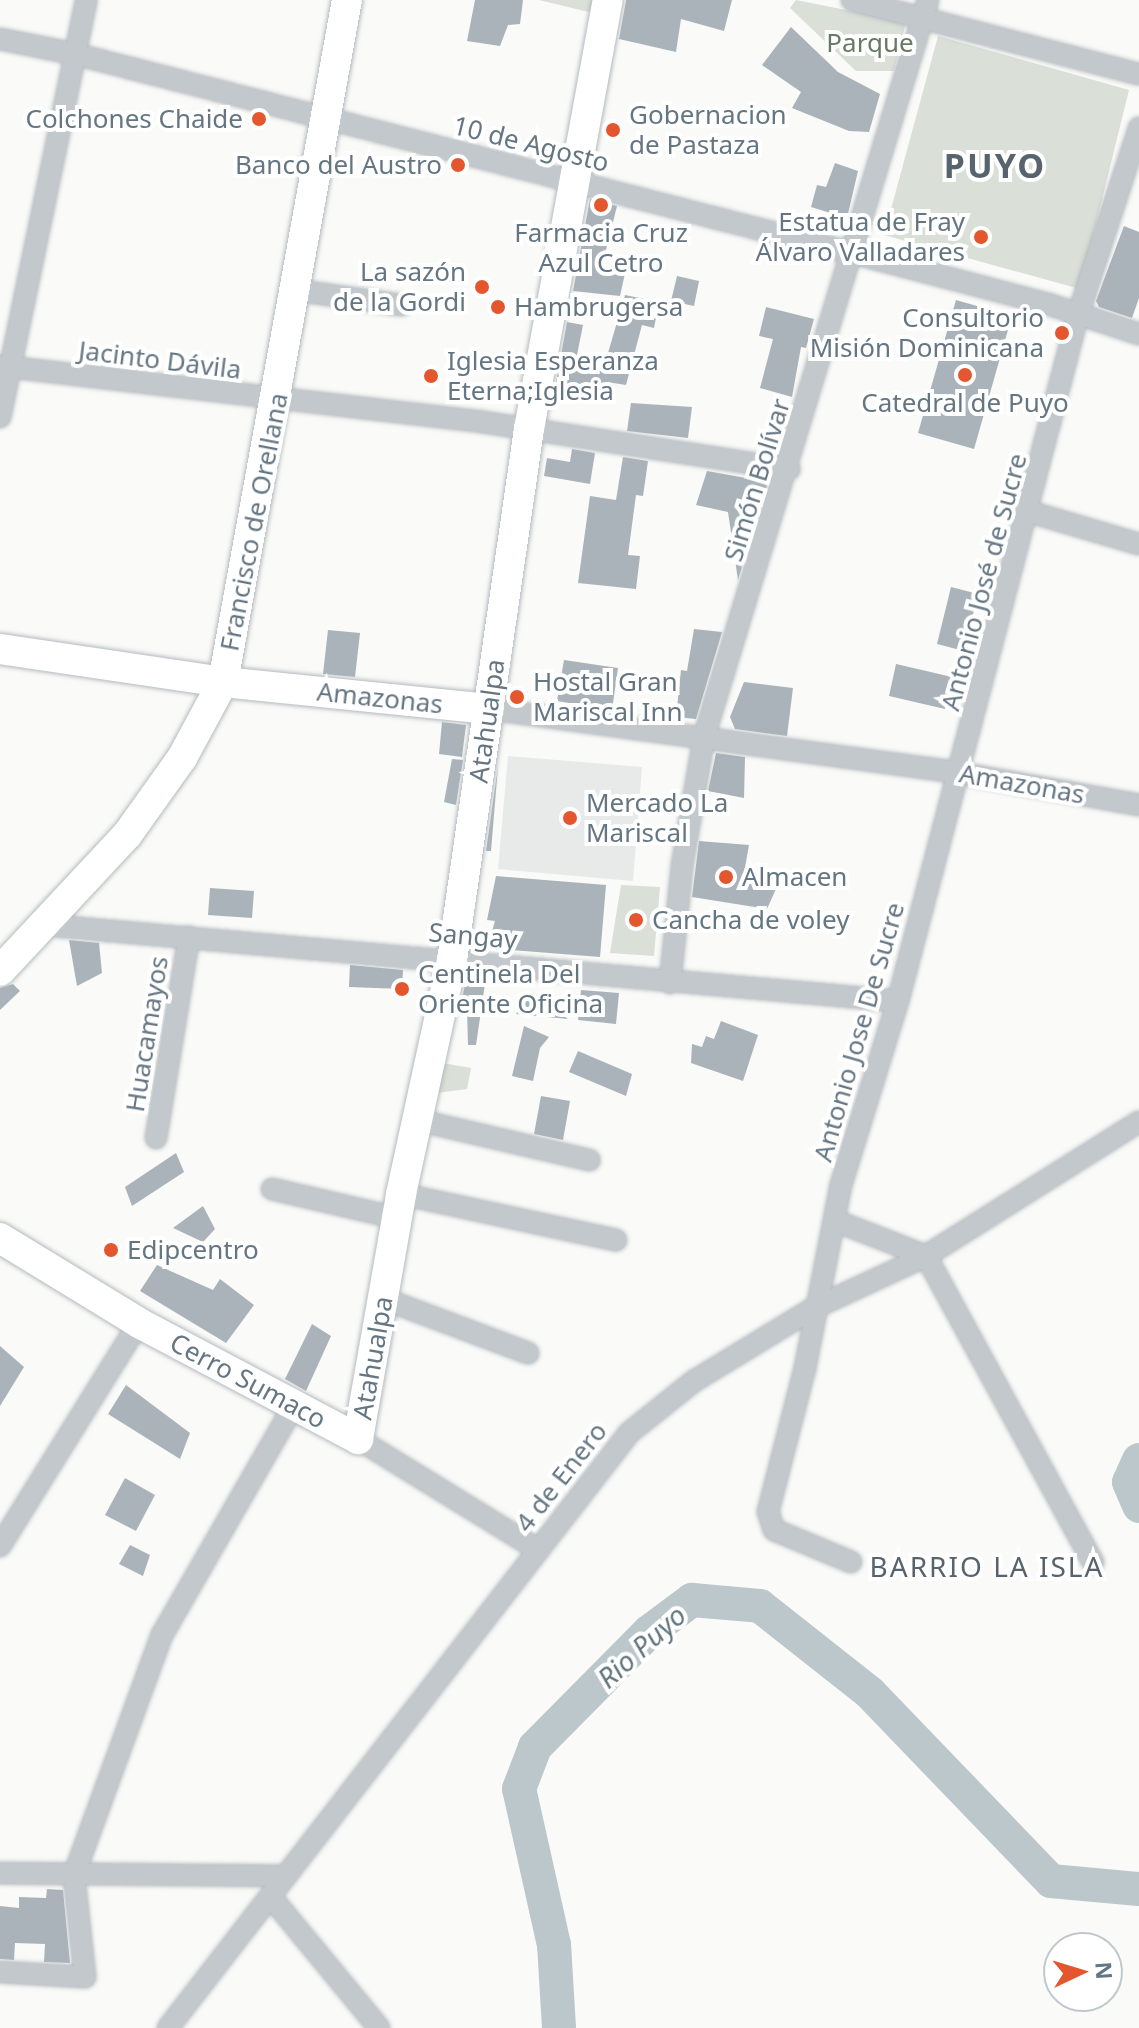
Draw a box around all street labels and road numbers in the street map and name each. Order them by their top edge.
street label: 10 de Agosto [450,110,612,178]
street label: Jacinto Dávila [77,335,243,385]
street label: Francisco de Orellana [214,390,294,654]
street label: Simón Bolívar [717,395,797,565]
street label: Antonio José de Sucre [935,450,1033,714]
street label: Atahualpa [463,657,511,785]
street label: Amazonas [315,676,445,720]
street label: Amazonas [957,758,1087,810]
street label: Antonio Jose De Sucre [807,899,911,1165]
street label: Sangay [427,917,519,955]
street label: Huacamayos [119,954,175,1114]
street label: Atahualpa [347,1294,399,1422]
street label: Cerro Sumaco [165,1327,331,1435]
street label: 4 de Enero [509,1416,613,1538]

